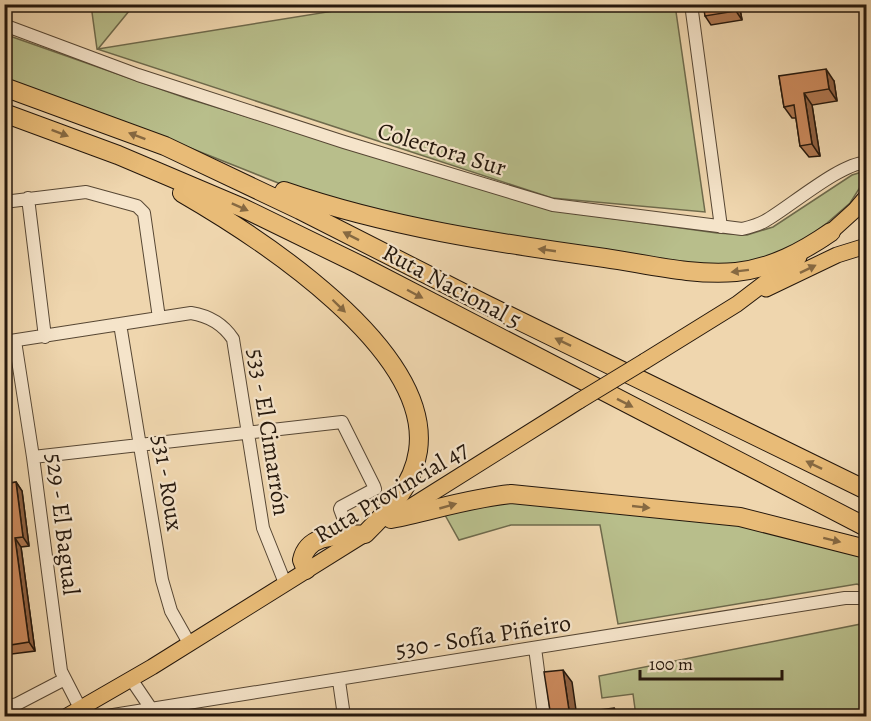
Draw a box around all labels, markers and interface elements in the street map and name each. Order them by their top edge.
street label: Colectora Sur [374,114,510,184]
one-way arrow [51,128,69,138]
one-way arrow [128,130,146,140]
one-way arrow [231,202,249,212]
one-way arrow [343,231,360,241]
street label: Ruta Nacional 5 [377,236,527,336]
one-way arrow [537,245,556,254]
one-way arrow [800,264,817,274]
one-way arrow [731,266,750,276]
one-way arrow [406,289,423,299]
one-way arrow [332,299,346,313]
one-way arrow [555,338,572,347]
street label: 533 - El Cimarrón [240,346,298,518]
one-way arrow [617,398,634,408]
street label: 531 - Roux [145,433,191,534]
street label: Ruta Provincial 47 [308,433,475,551]
street label: 529 - El Bagual [38,451,88,597]
one-way arrow [805,461,822,470]
one-way arrow [439,501,457,511]
one-way arrow [631,502,650,512]
one-way arrow [823,536,842,546]
street label: 530 - Sofía Piñeiro [393,606,573,666]
scale bar [640,643,782,681]
text: 100 m [649,652,693,676]

